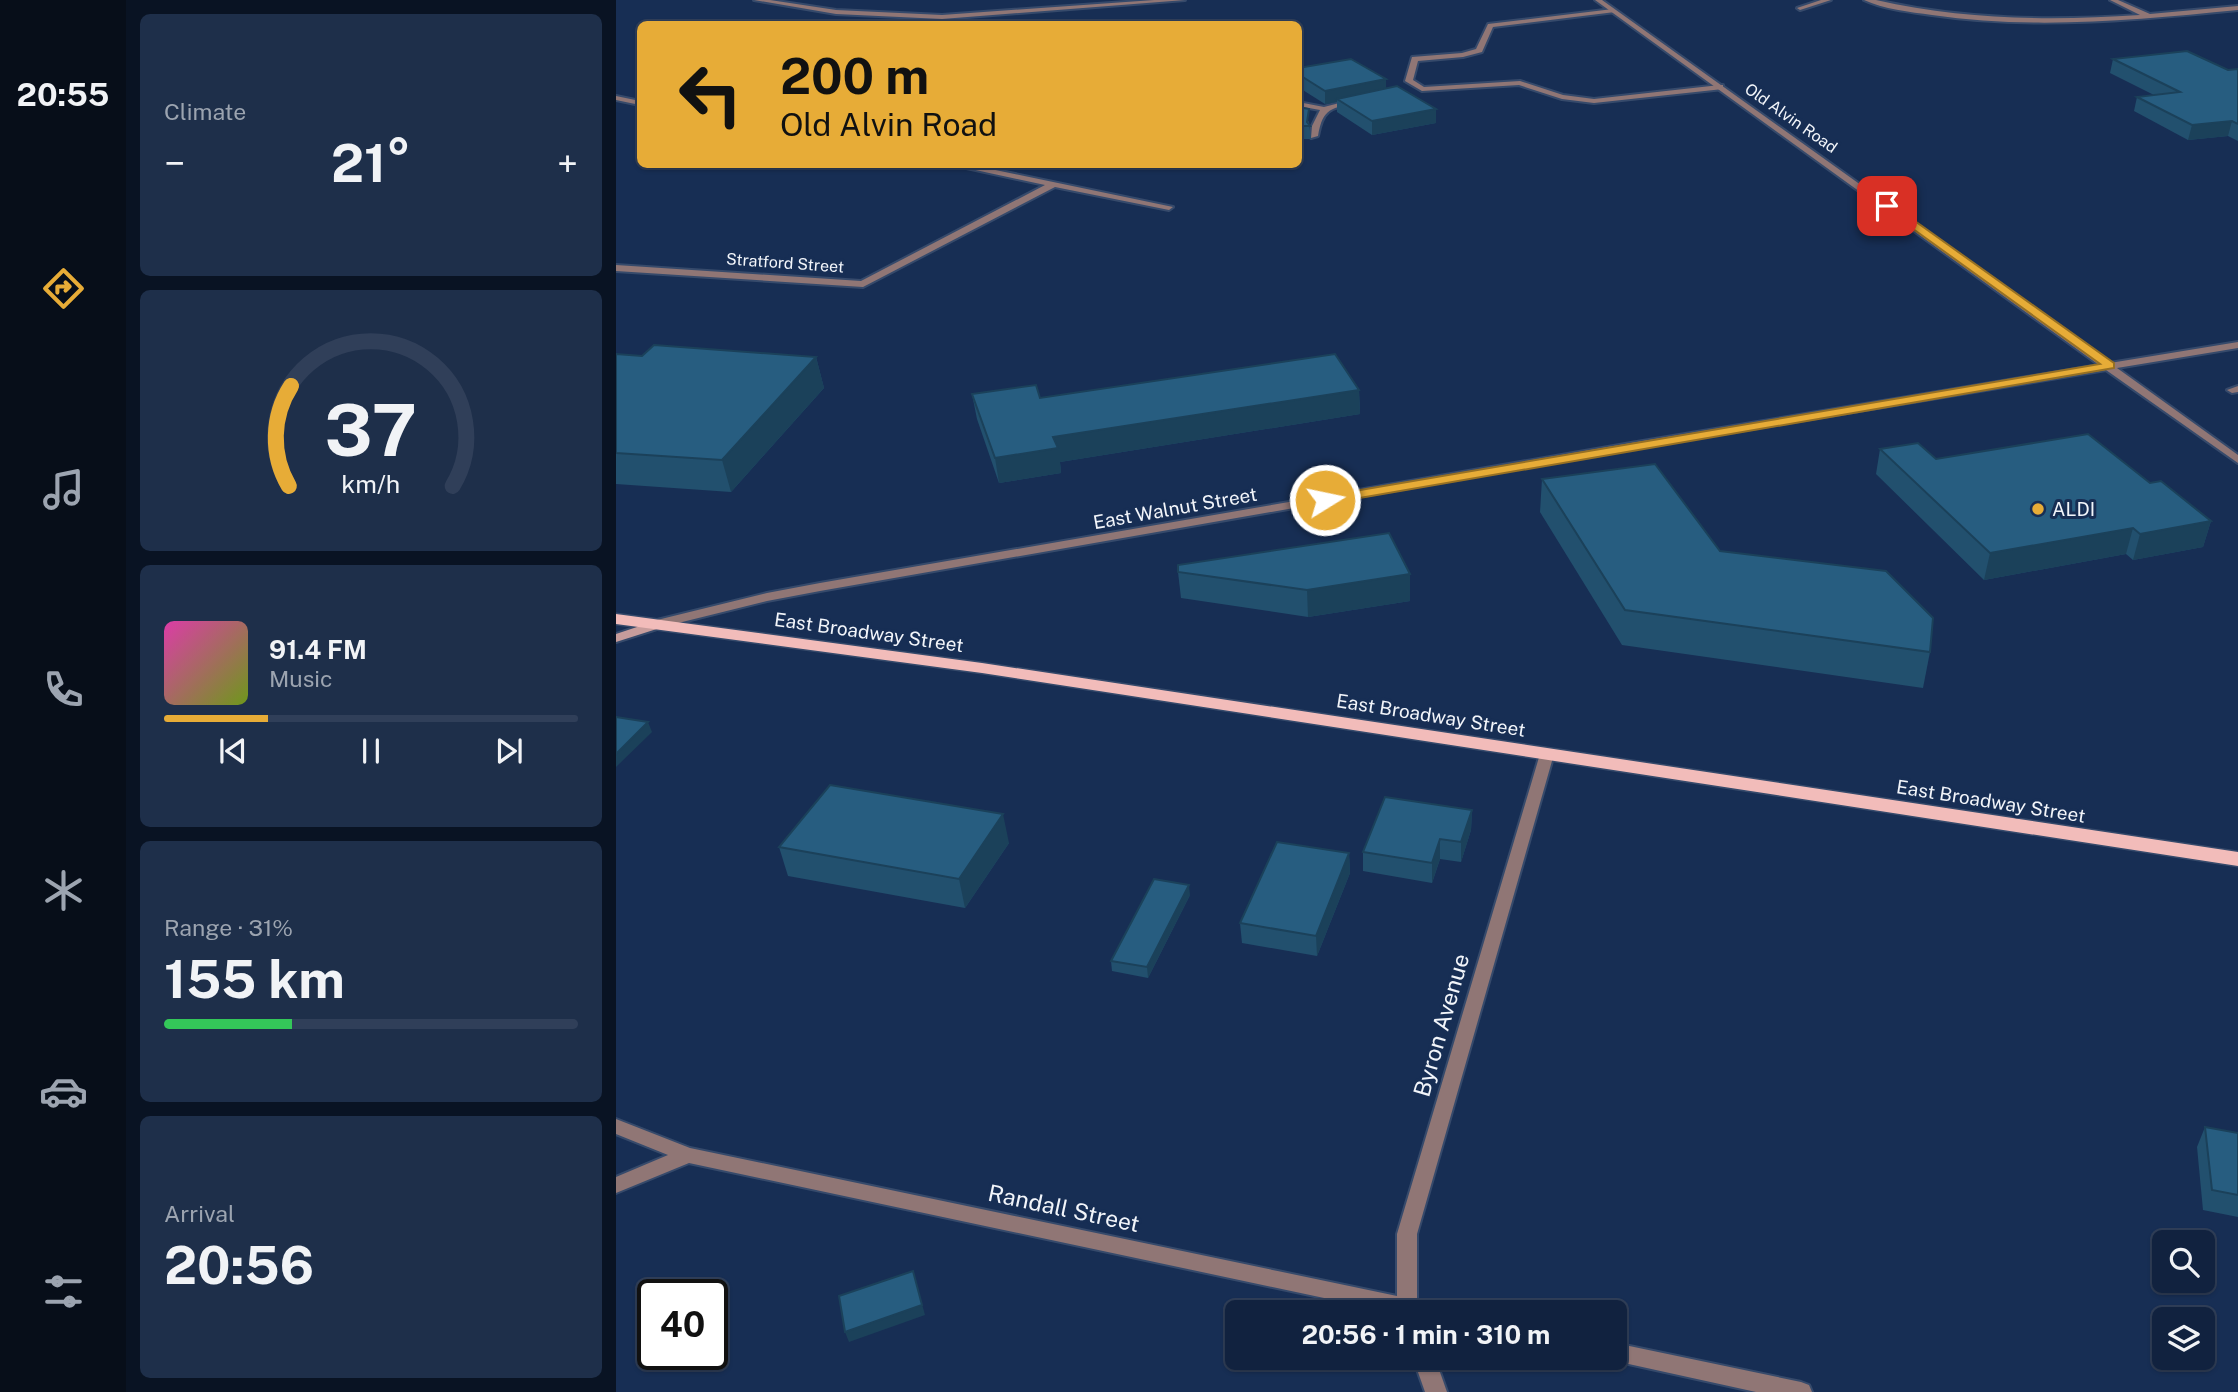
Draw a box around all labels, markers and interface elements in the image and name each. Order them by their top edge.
text: 200 m [780,47,929,105]
icon: left [665,49,756,140]
text: 20:55 [17,76,109,113]
street label: Old Alvin Road [1741,79,1841,157]
text: Climate [164,98,246,125]
text: Old Alvin Road [780,106,997,143]
text: 21° [331,133,411,194]
text: − [164,141,185,186]
text: + [557,141,578,186]
pin [1857,176,1917,236]
icon: arrive [1868,187,1906,225]
street label: Stratford Street [725,249,845,277]
icon: directions [39,264,88,313]
text: 37 [325,388,417,473]
position arrow [1288,463,1362,537]
icon: music [39,465,88,514]
text: km/h [342,469,400,499]
street label: East Walnut Street [1091,483,1259,533]
place label: ALDI [2052,498,2095,520]
marker: ALDI [2030,501,2046,517]
street label: East Broadway Street [773,608,965,656]
text: 91.4 FM [269,634,367,665]
icon: phone [39,665,88,714]
text: Music [269,665,333,692]
street label: East Broadway Street [1335,689,1527,741]
icon: previous [214,732,252,770]
icon: pause [352,732,390,770]
icon: next [490,732,528,770]
street label: East Broadway Street [1895,775,2087,827]
icon: climate [39,866,88,915]
text: Range · 31% [164,914,293,941]
text: 155 km [164,949,345,1010]
street label: Byron Avenue [1408,950,1474,1100]
icon: car [39,1067,88,1116]
street label: Randall Street [986,1179,1142,1237]
text: Arrival [164,1200,235,1227]
map controls [2152,1230,2215,1370]
button: search [2152,1230,2215,1293]
text: 20:56 [164,1235,314,1296]
icon: filters [39,1267,88,1316]
speed limit sign: 40 [637,1279,728,1370]
button: layers [2152,1307,2215,1370]
text: 20:56 · 1 min · 310 m [1302,1319,1550,1350]

